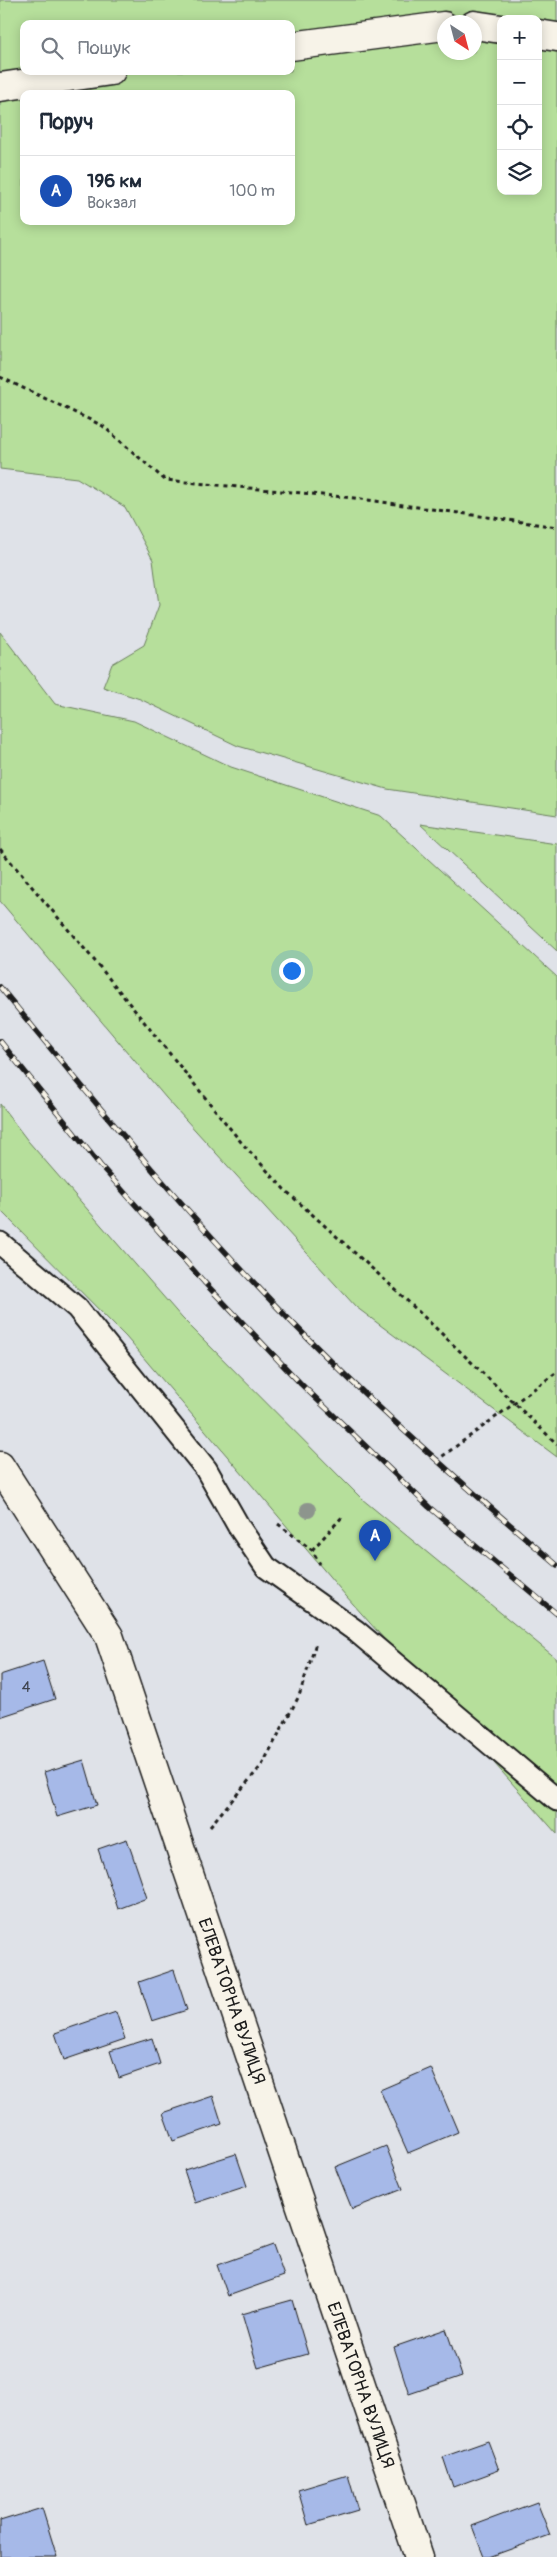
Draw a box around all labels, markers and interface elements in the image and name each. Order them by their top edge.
north arrow [437,15,482,60]
map controls [497,15,542,195]
button: + [497,15,542,60]
search box [20,20,295,75]
icon: search [38,34,66,62]
text: Пошук [78,36,131,60]
button: − [497,60,542,105]
button: locate [497,105,542,150]
text: Поруч [40,109,93,136]
button: layers [497,150,542,195]
text: 196 км [87,169,142,193]
text: A [51,181,61,201]
text: 100 m [229,181,275,201]
text: Вокзал [87,193,136,213]
your location [279,958,305,984]
pin: A [359,1520,391,1561]
house number: 4 [22,1678,31,1697]
street label: ЕЛЕВАТОРНА ВУЛИЦЯ [192,1915,271,2087]
street label: ЕЛЕВАТОРНА ВУЛИЦЯ [321,2299,400,2471]

